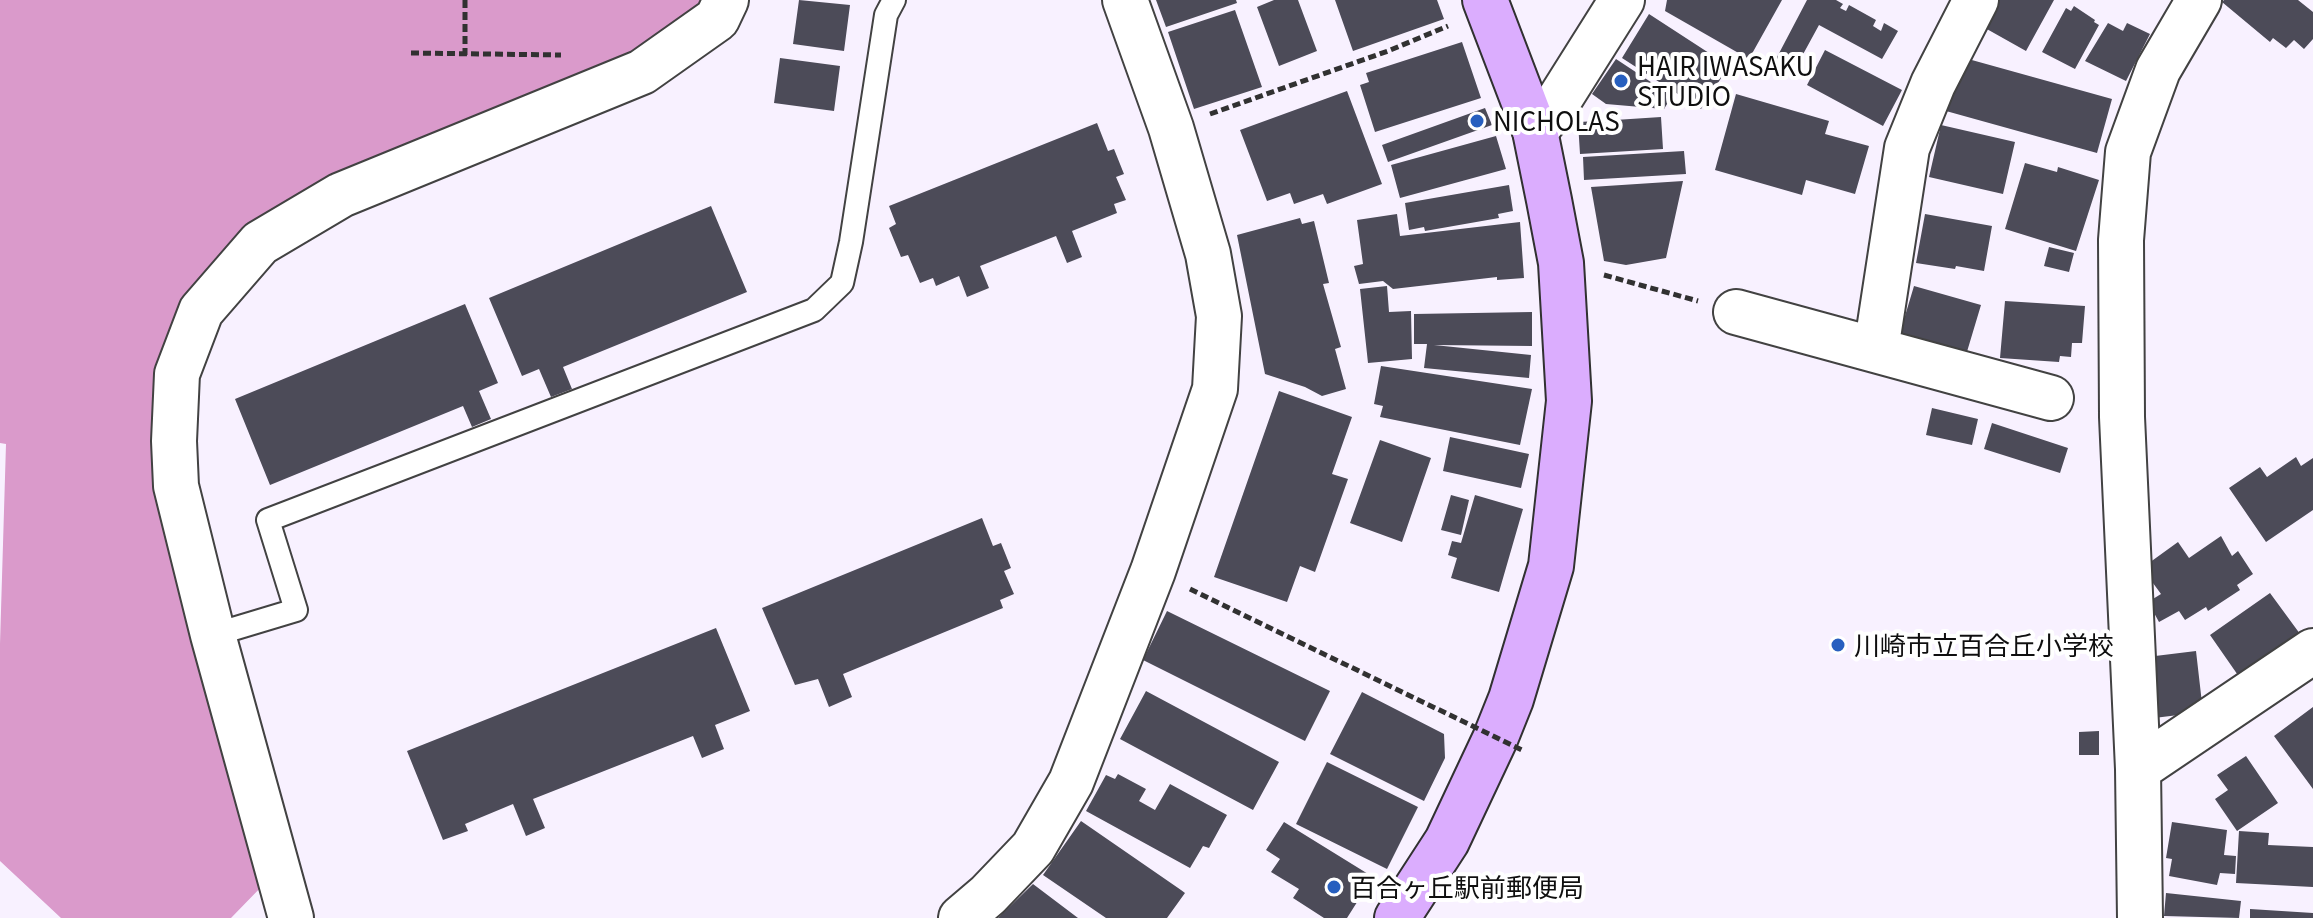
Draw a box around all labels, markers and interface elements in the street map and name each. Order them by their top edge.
place label: HAIR IWASAKU STUDIO [1637,50,1814,112]
marker: HAIR IWASAKU STUDIO [1612,72,1630,90]
place label: NICHOLAS [1493,105,1620,137]
marker: NICHOLAS [1468,112,1486,130]
place label: 川崎市立百合丘小学校 [1854,629,2114,661]
marker: 川崎市立百合丘小学校 [1829,636,1847,654]
place label: 百合ヶ丘駅前郵便局 [1350,871,1584,903]
marker: 百合ヶ丘駅前郵便局 [1325,878,1343,896]

